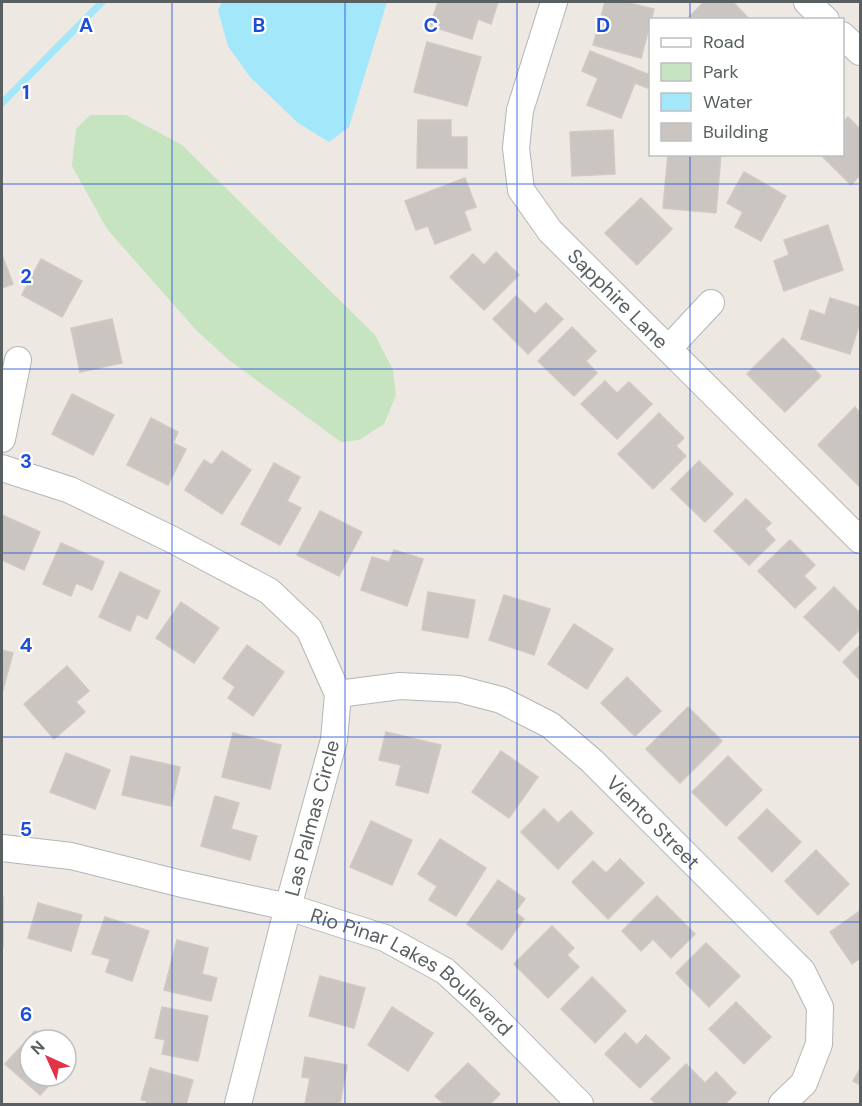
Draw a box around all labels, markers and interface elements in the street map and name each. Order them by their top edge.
text: A [79,12,93,38]
text: B [253,12,265,38]
text: C [424,12,438,38]
text: D [596,12,610,38]
legend [649,18,844,156]
text: Road [703,30,745,54]
text: Park [703,60,739,84]
text: 1 [22,79,30,105]
text: Water [703,90,753,114]
text: Building [703,120,768,144]
street label: Sapphire Lane [562,243,674,355]
text: 2 [20,263,32,289]
text: 3 [20,448,32,474]
text: 4 [20,632,33,658]
street label: Las Palmas Circle [279,737,345,899]
street label: Viento Street [601,770,706,875]
text: 5 [20,816,32,842]
street label: Rio Pinar Lakes Boulevard [307,902,518,1041]
text: 6 [20,1001,32,1027]
north arrow [18,1028,78,1088]
text: N [26,1036,49,1059]

